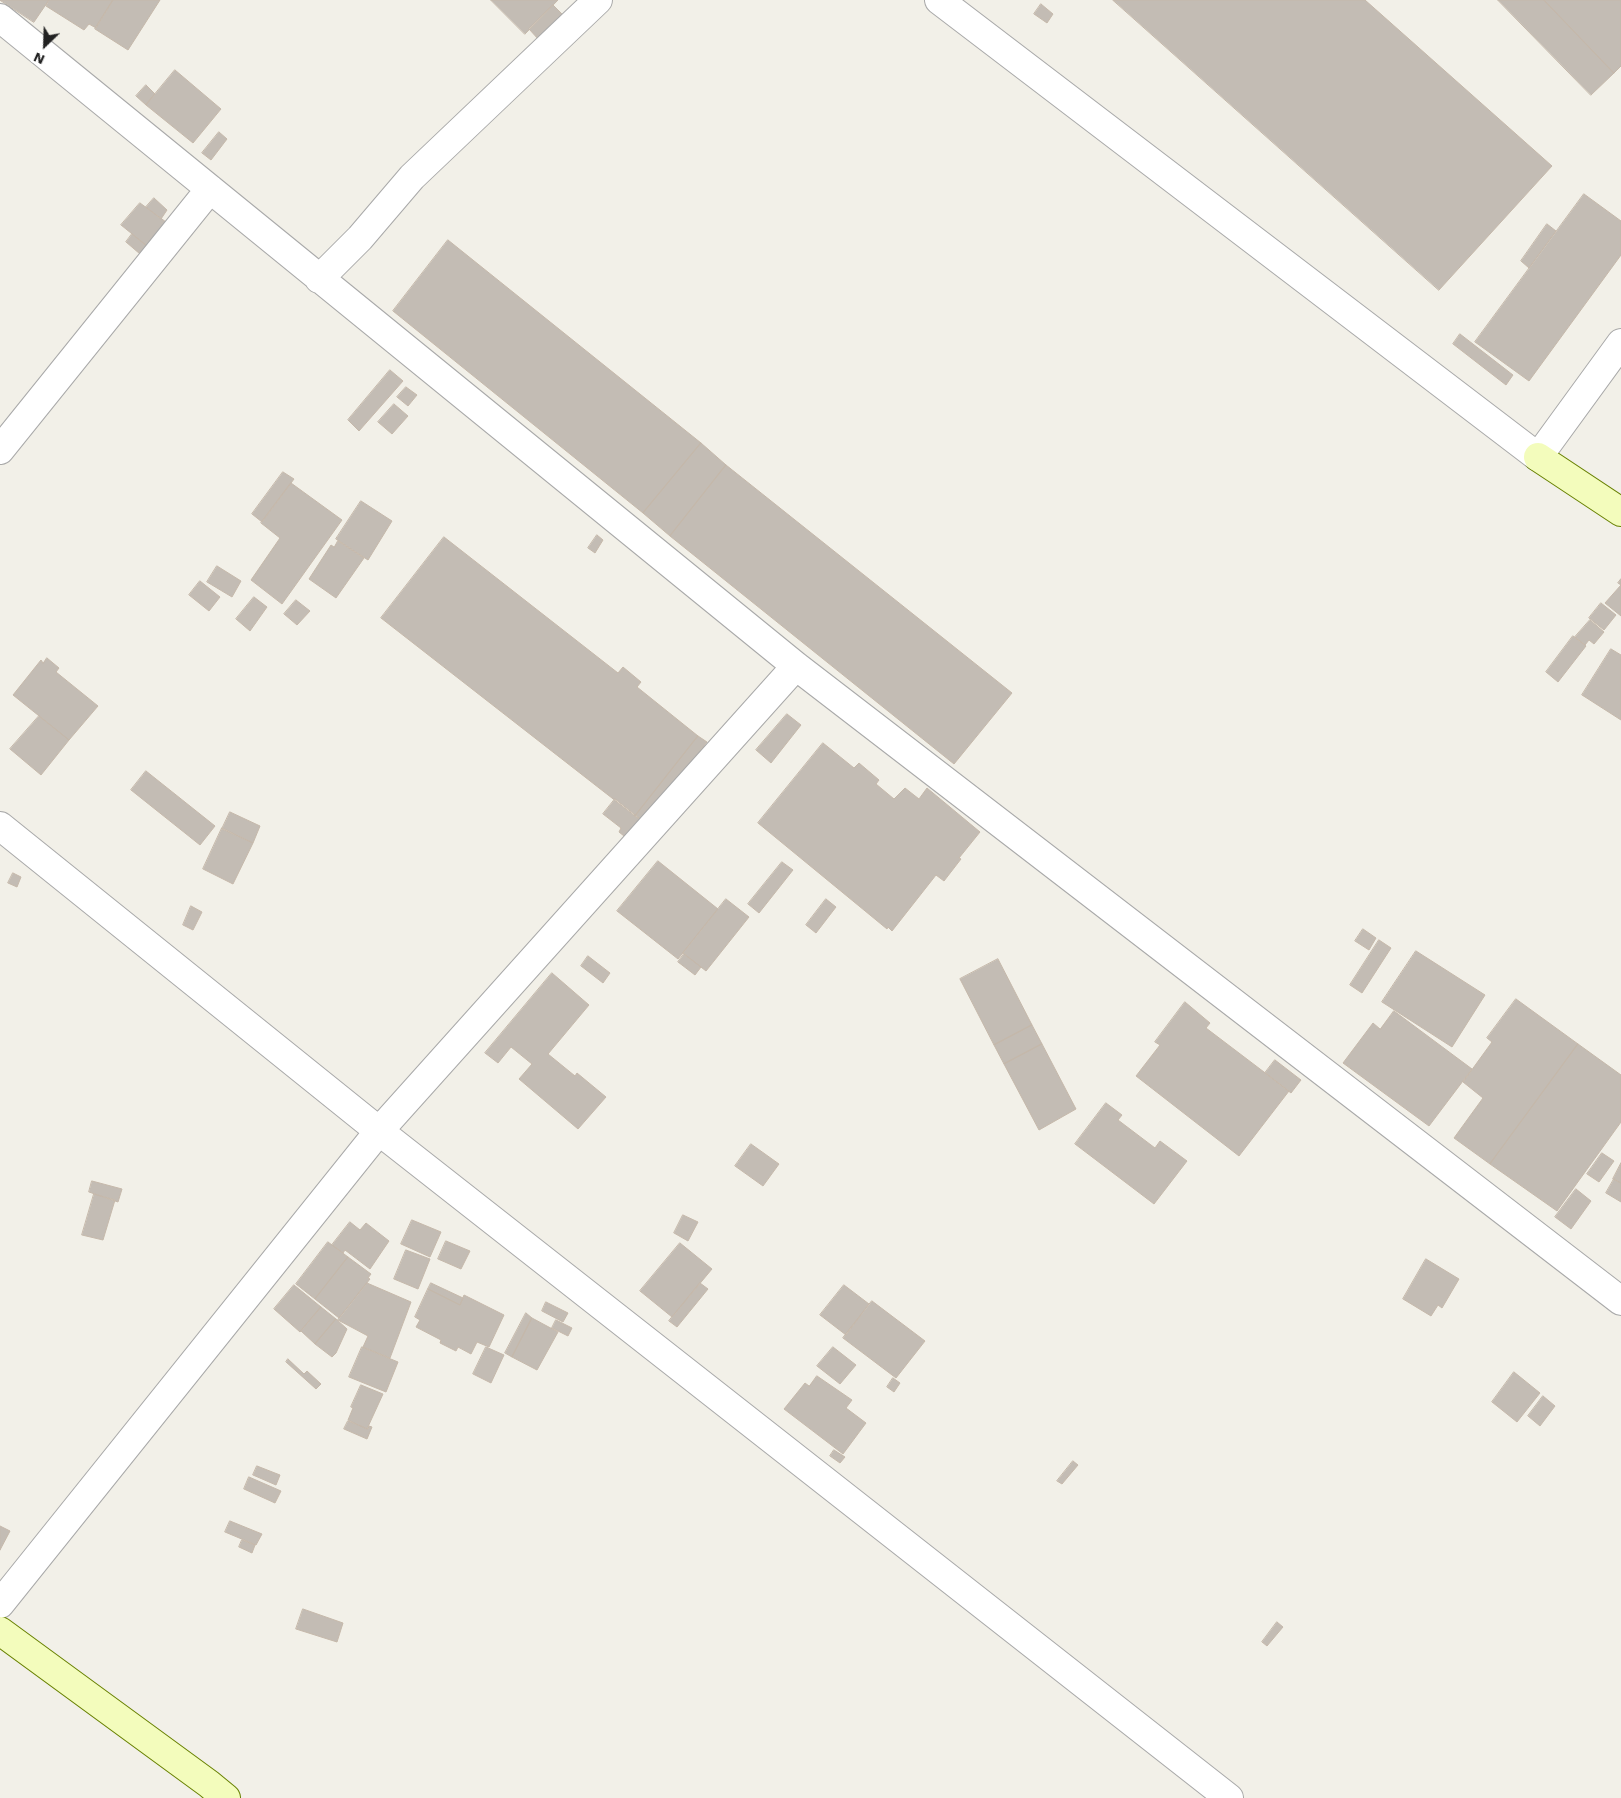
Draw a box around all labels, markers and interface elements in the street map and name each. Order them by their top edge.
north arrow [20,20,70,70]
text: N [31,49,47,68]

